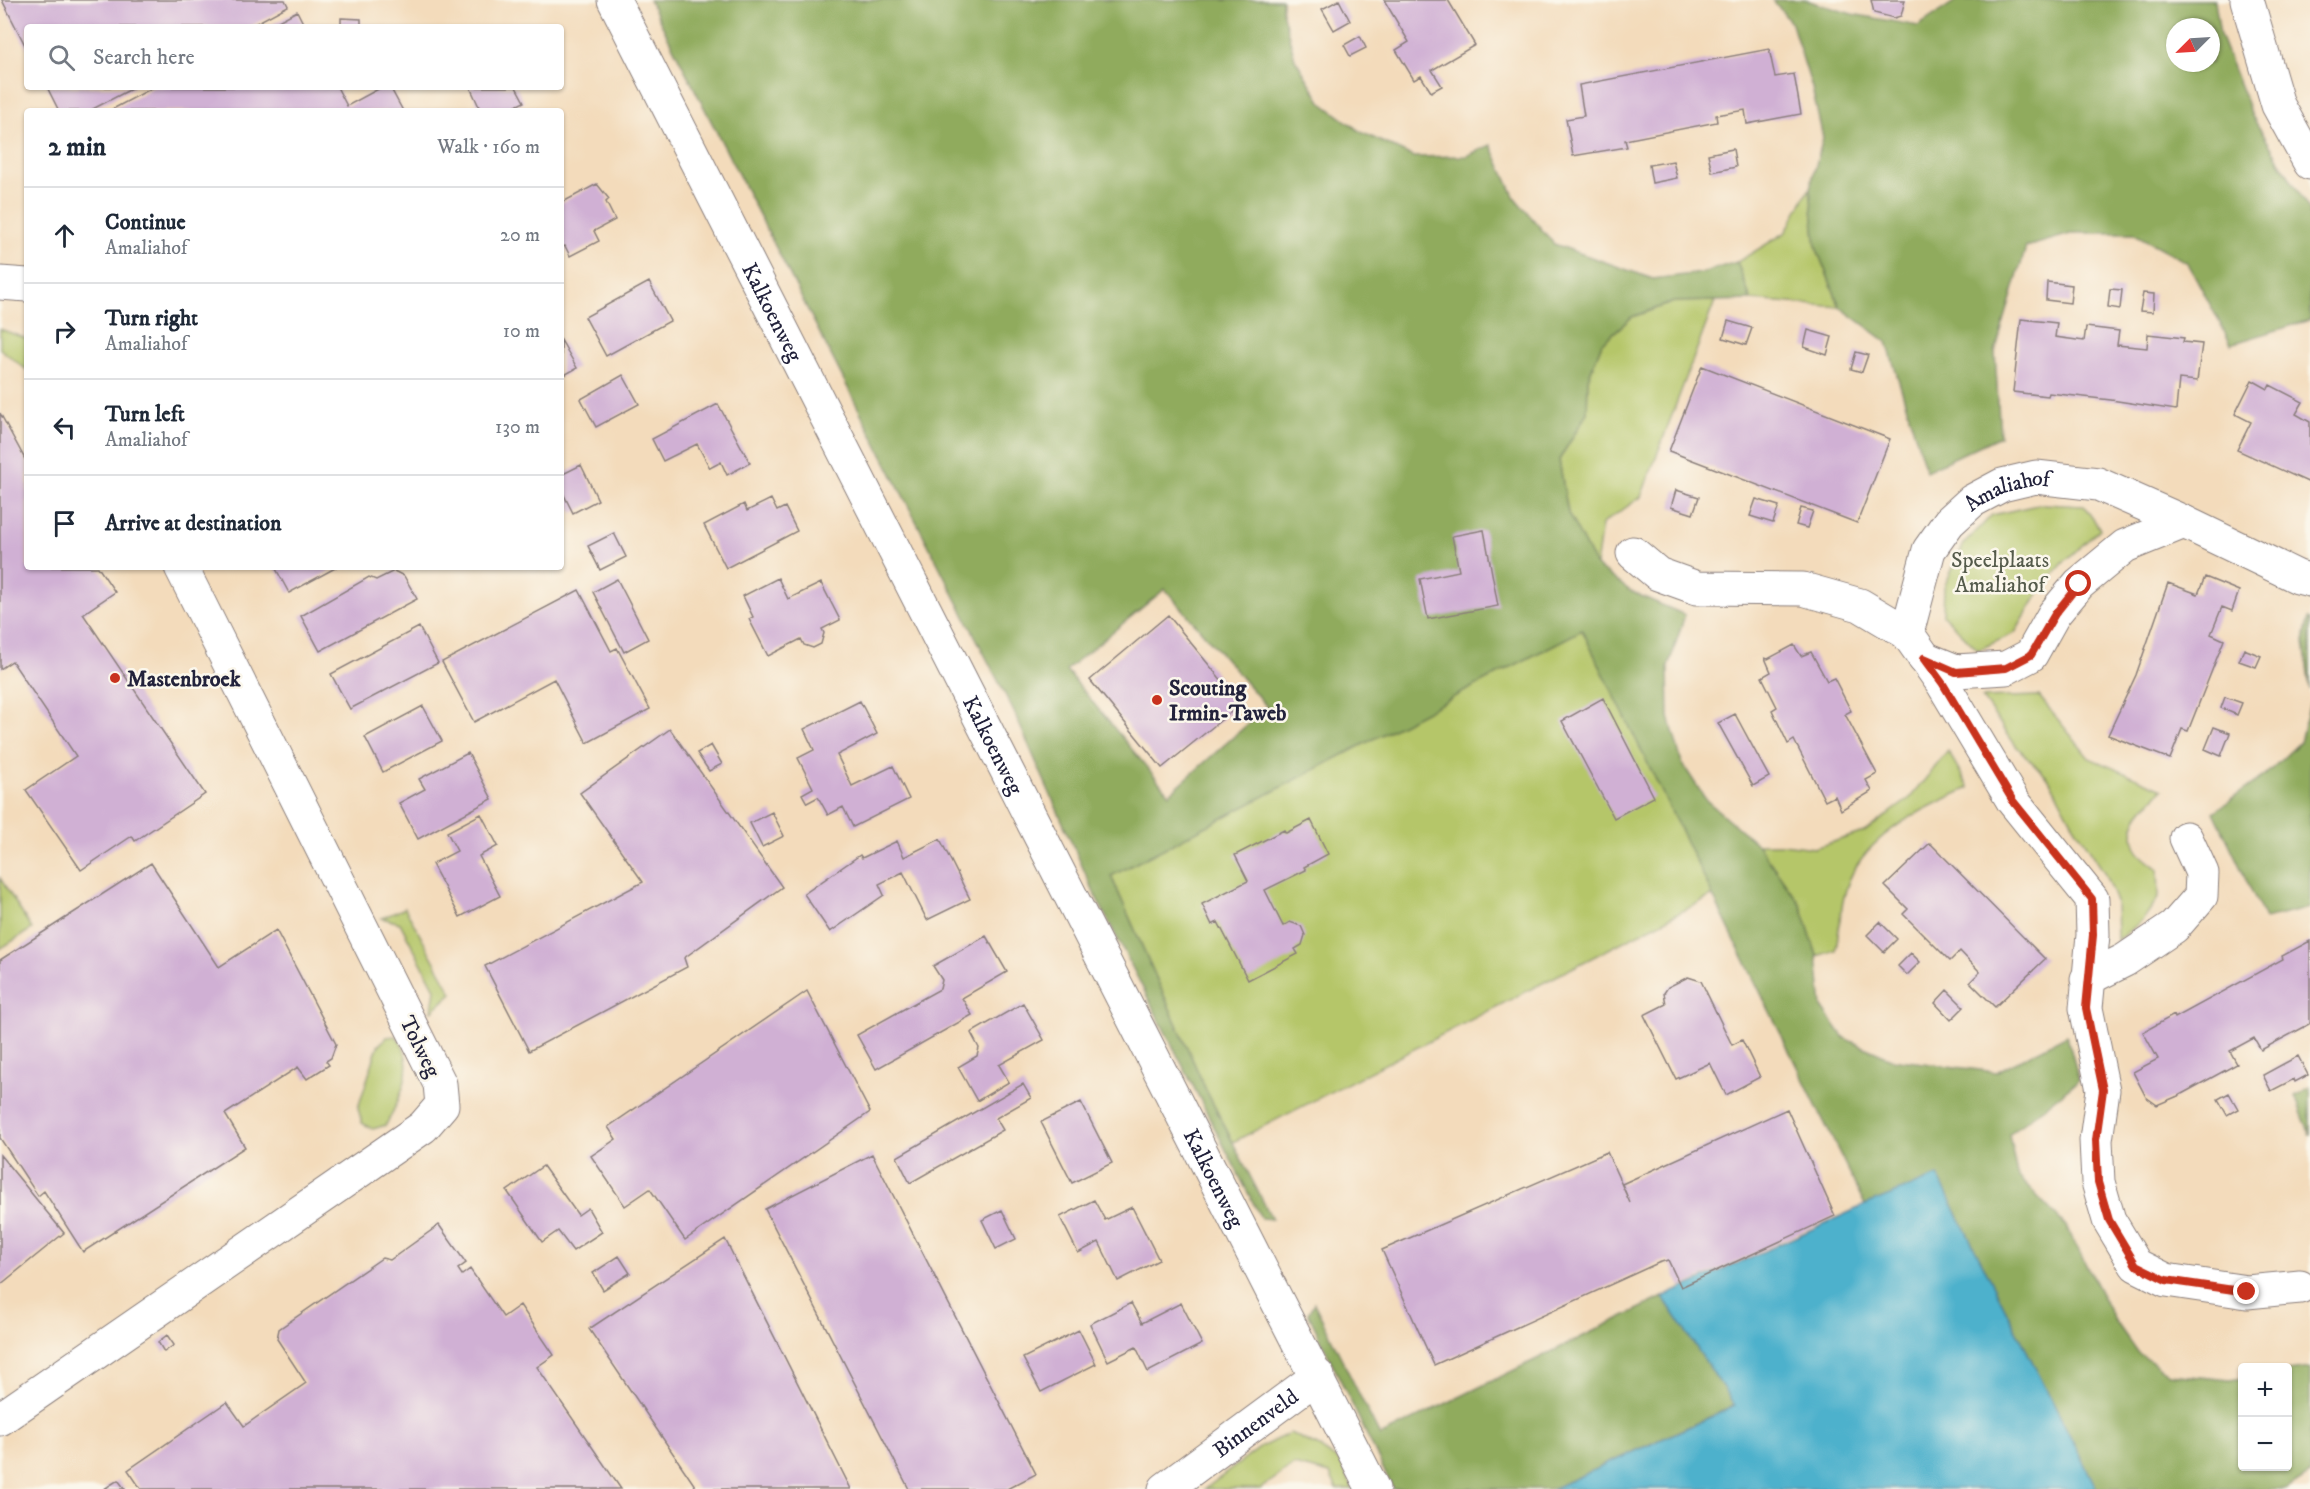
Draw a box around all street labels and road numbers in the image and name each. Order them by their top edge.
street label: Kalkoenweg [735,259,808,367]
street label: Amaliahof [1958,465,2055,517]
street label: Kalkoenweg [956,692,1029,800]
street label: Tolweg [393,1011,446,1082]
street label: Kalkoenweg [1177,1125,1250,1233]
street label: Binnenveld [1208,1383,1304,1464]

